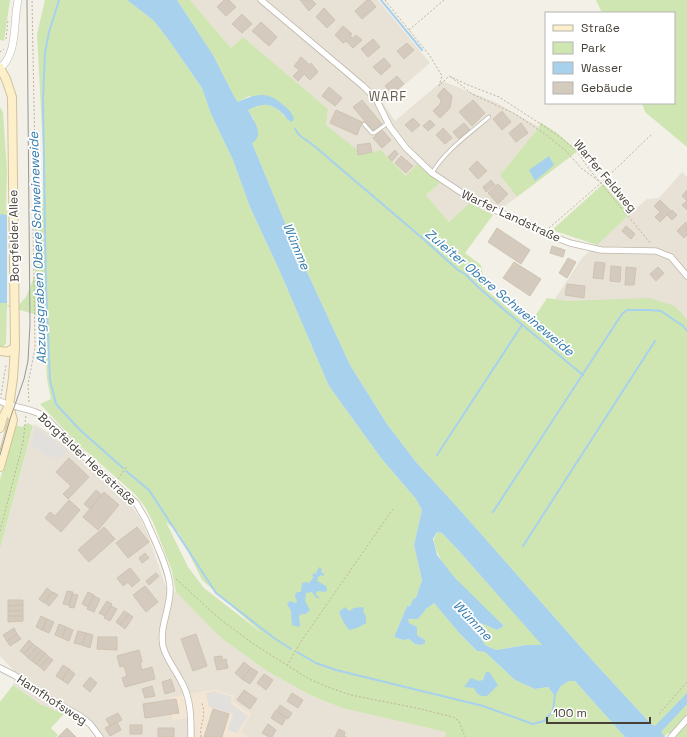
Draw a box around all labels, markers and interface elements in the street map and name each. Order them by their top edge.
legend [545,12,675,104]
text: Straße [581,20,620,36]
text: Park [581,40,606,56]
text: Wasser [581,60,623,76]
text: Gebäude [581,80,633,96]
district label: WARF [369,88,407,105]
water label: Abzugsgraben Obere Schweineweide [25,130,50,364]
street label: Warfer Feldweg [570,136,640,216]
street label: Warfer Landstraße [459,186,563,246]
street label: Borgfelder Allee [5,190,23,282]
water label: Wümme [279,220,315,273]
water label: Zuleiter Obere Schweineweide [422,225,579,361]
street label: Borgfelder Heerstraße [34,409,140,509]
water label: Wümme [449,597,497,645]
street label: Hamfhofsweg [14,671,90,729]
scale bar [547,699,650,725]
text: 100 m [553,705,587,721]

